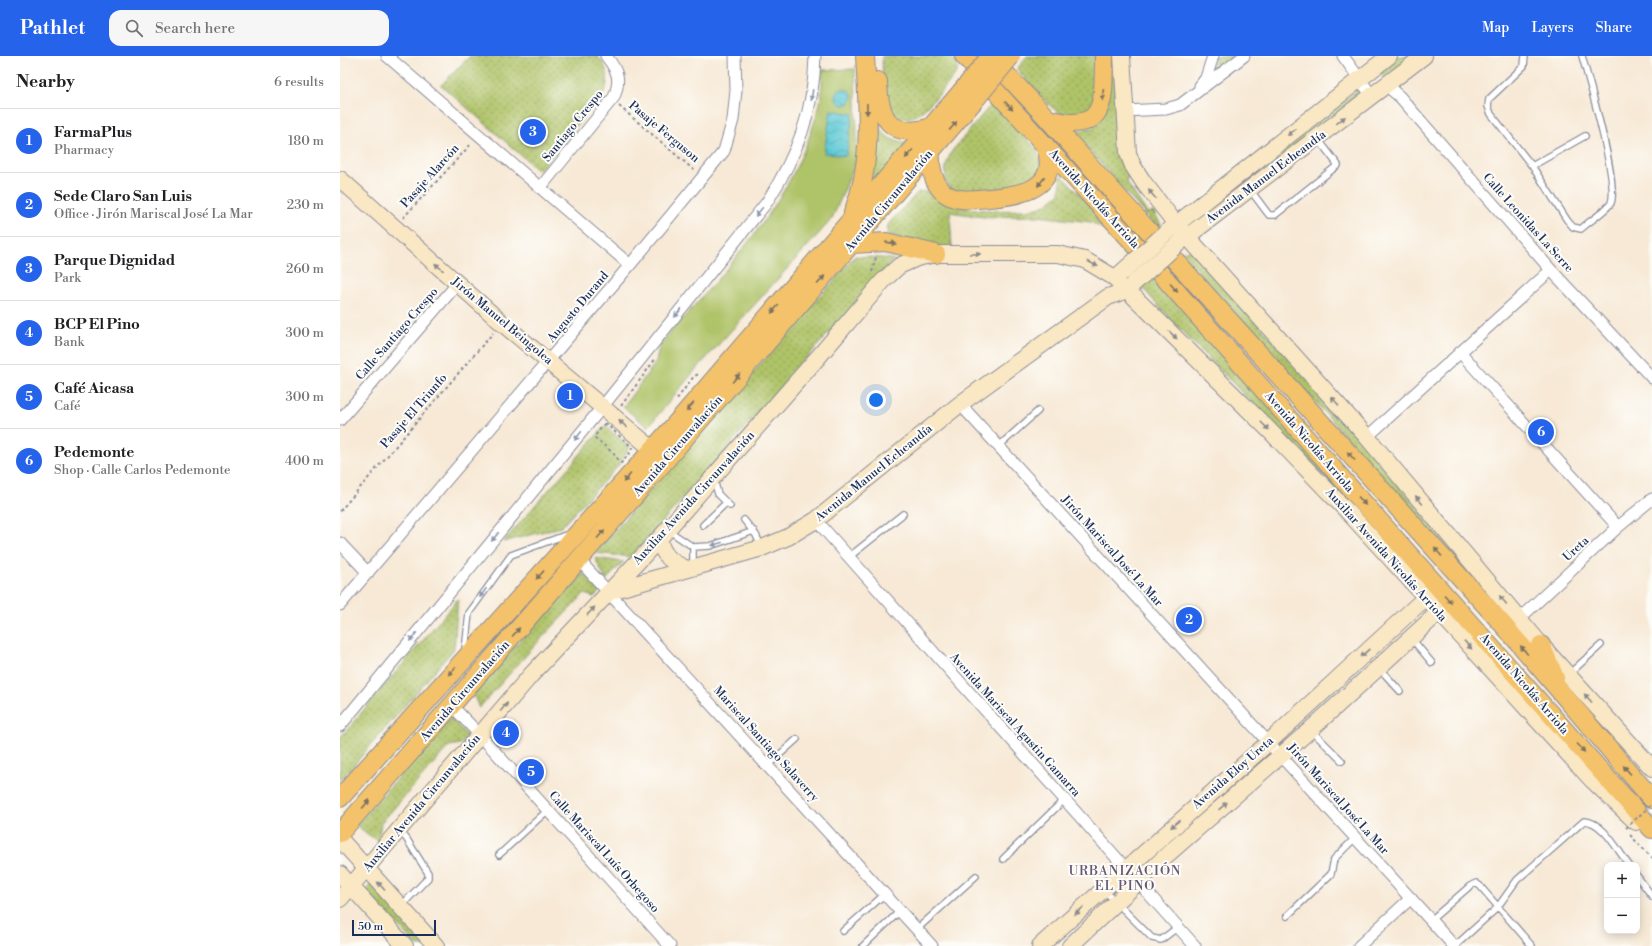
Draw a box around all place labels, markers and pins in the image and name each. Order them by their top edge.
pin: 3 [520,117,546,147]
pin: 1 [557,381,583,411]
pin: 6 [1528,417,1554,447]
pin: 2 [1176,605,1202,635]
pin: 4 [493,718,519,748]
pin: 5 [518,757,544,787]

